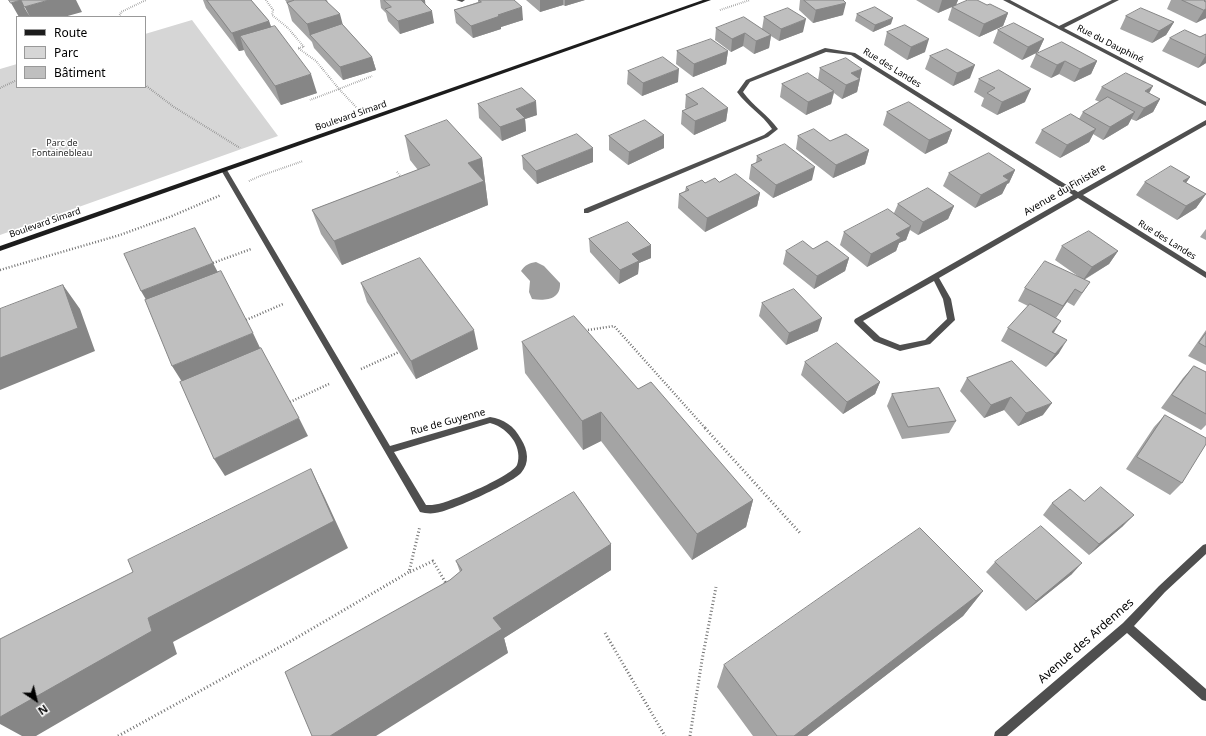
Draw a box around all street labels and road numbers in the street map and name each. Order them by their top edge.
street label: Rue du Dauphiné [1075,23,1145,65]
street label: Rue des Landes [861,46,923,90]
street label: Boulevard Simard [314,99,388,133]
street label: Avenue du Finistère [1022,162,1108,218]
street label: Boulevard Simard [8,206,82,240]
street label: Rue des Landes [1136,218,1198,262]
street label: Rue de Guyenne [409,406,487,438]
street label: Avenue des Ardennes [1035,595,1137,687]

